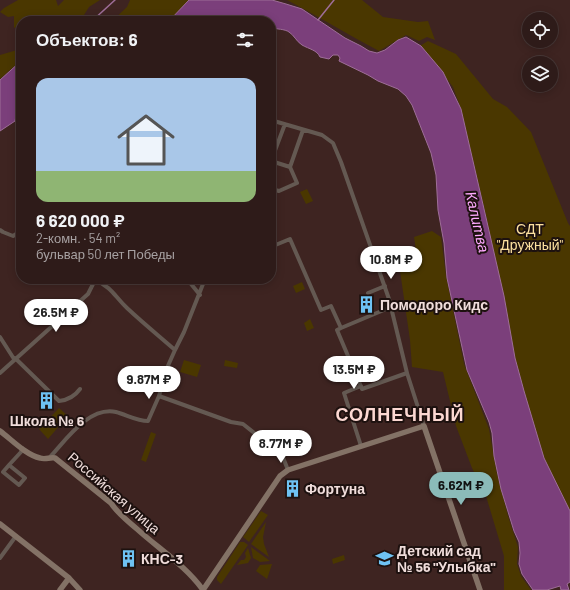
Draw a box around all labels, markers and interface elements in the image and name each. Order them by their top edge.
map controls [522,12,558,92]
button: locate [522,12,558,48]
text: Объектов: 6 [36,29,138,49]
icon: filters [234,29,256,51]
button: layers [522,56,558,92]
icon: home [110,104,182,176]
water label: Калитва [462,189,494,254]
text: 6 620 000 ₽ [36,210,125,230]
park label: СДТ "Дружный" [497,220,564,253]
text: 2-комн. · 54 m² [36,230,120,246]
text: бульвар 50 лет Победы [36,246,175,262]
pin: 10.8M ₽ [354,246,428,280]
text: 10.8M ₽ [369,251,413,267]
building icon: Помодоро Кидс [357,295,377,315]
place label: Помодоро Кидс [380,296,488,313]
pin: 26.5M ₽ [19,299,93,333]
text: 26.5M ₽ [33,304,79,320]
pin: 13.5M ₽ [317,356,391,390]
text: 13.5M ₽ [332,361,376,377]
pin: 9.87M ₽ [112,366,186,400]
text: 9.87M ₽ [127,371,171,387]
building icon: Школа № 6 [37,391,57,411]
district label: СОЛНЕЧНЫЙ [336,403,464,425]
place label: Школа № 6 [10,412,85,429]
pin: 8.77M ₽ [244,430,318,464]
text: 8.77M ₽ [259,435,303,451]
street label: Российская улица [65,448,164,537]
pin: 6.62M ₽ [424,472,498,506]
text: 6.62M ₽ [438,477,484,493]
building icon: Фортуна [282,479,302,499]
place label: Фортуна [305,480,365,497]
place label: Детский сад № 56 "Улыбка" [397,542,495,575]
building icon: КНС-3 [118,549,138,569]
school or university icon: Детский сад № 56 "Улыбка" [374,549,394,569]
place label: КНС-3 [141,550,183,567]

